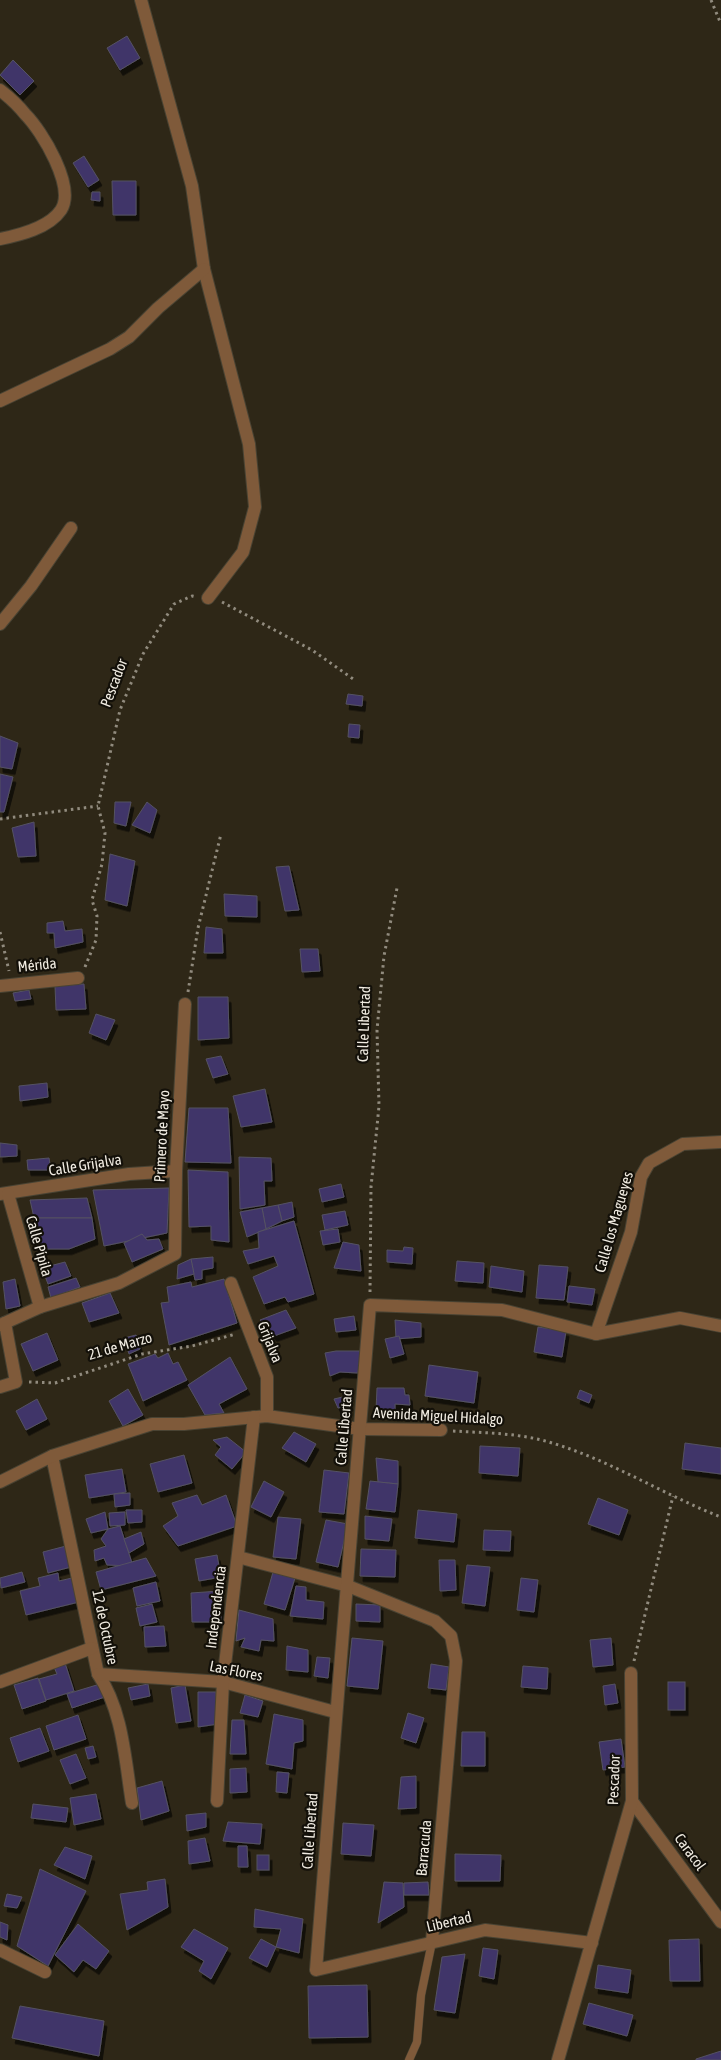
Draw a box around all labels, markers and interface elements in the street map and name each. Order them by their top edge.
street label: Pescador [97,656,131,709]
street label: Mérida [17,954,57,975]
street label: Calle Libertad [354,986,373,1062]
street label: Primero de Mayo [151,1089,172,1183]
street label: Calle Grijalva [47,1150,123,1179]
street label: Calle los Magueyes [591,1169,636,1274]
street label: Calle Pípila [23,1214,56,1278]
street label: Grijalva [255,1319,286,1365]
street label: 21 de Marzo [86,1328,154,1363]
street label: Calle Libertad [332,1388,355,1466]
street label: Avenida Miguel Hidalgo [373,1404,504,1427]
street label: Independencia [202,1564,229,1649]
street label: 12 de Octubre [89,1588,122,1666]
street label: Las Flores [208,1657,264,1684]
street label: Pescador [604,1754,623,1805]
street label: Calle Libertad [298,1792,321,1870]
street label: Barracuda [413,1819,434,1877]
street label: Caracol [671,1830,709,1873]
street label: Libertad [425,1908,473,1935]

